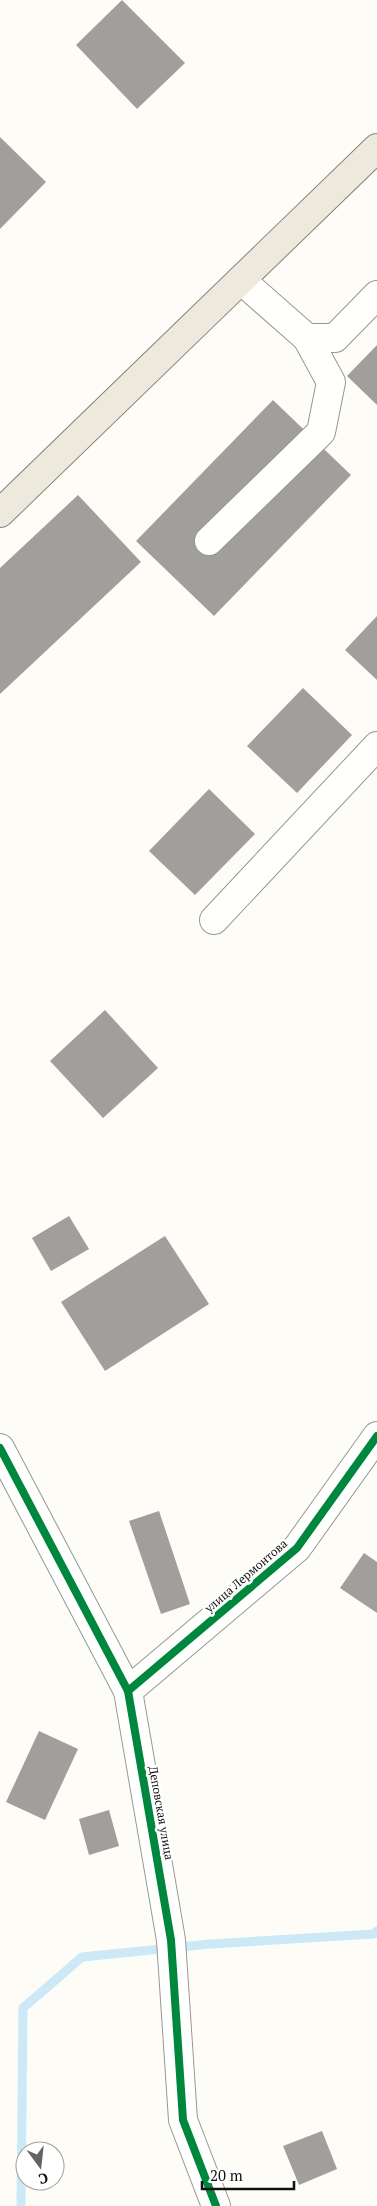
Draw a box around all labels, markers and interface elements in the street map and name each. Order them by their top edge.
street label: улица Лермонтова [201,1536,290,1616]
street label: Деповская улица [146,1765,177,1861]
north arrow [15,2141,65,2191]
scale bar [202,2158,294,2190]
text: 20 m [210,2165,243,2185]
text: С [37,2169,50,2189]

